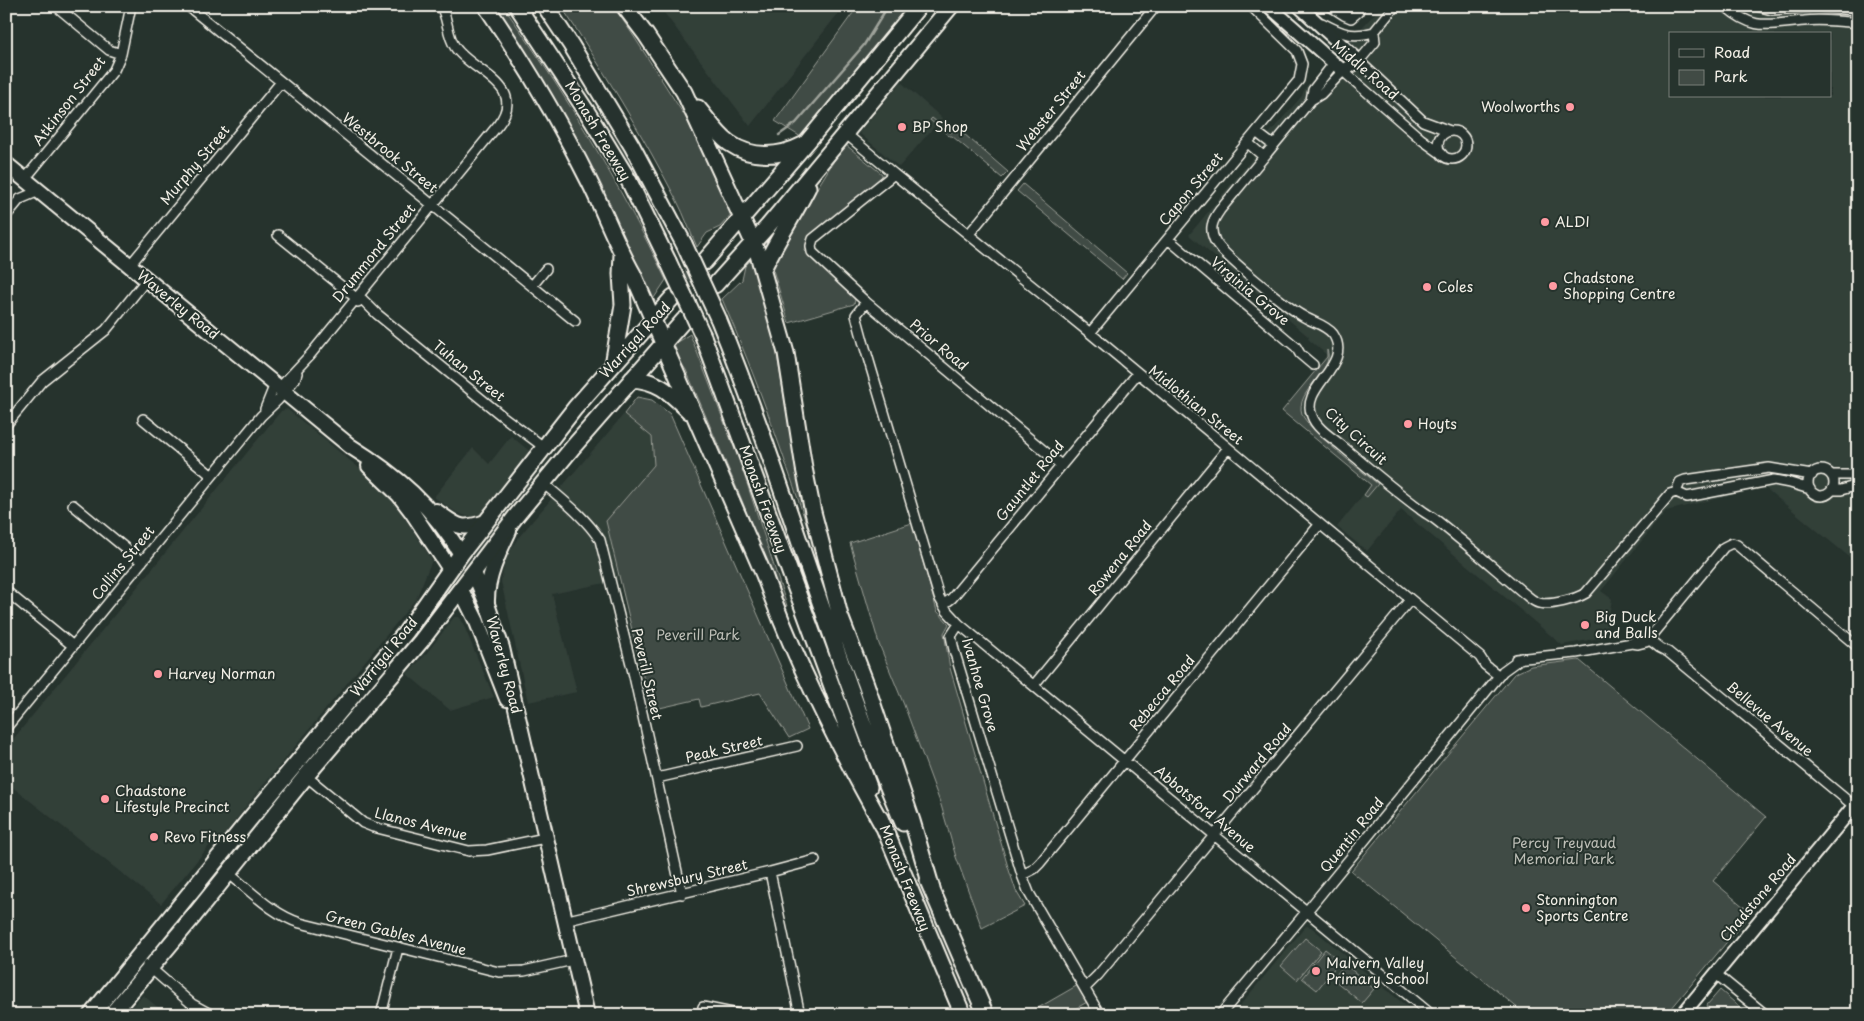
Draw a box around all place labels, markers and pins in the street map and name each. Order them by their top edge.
place label: Woolworths [1481,96,1560,117]
marker: Woolworths [1564,101,1576,113]
place label: BP Shop [912,116,968,137]
marker: BP Shop [896,121,908,133]
place label: ALDI [1555,211,1590,232]
marker: ALDI [1539,216,1551,228]
place label: Chadstone Shopping Centre [1563,267,1675,304]
place label: Coles [1437,276,1473,297]
marker: Chadstone Shopping Centre [1547,280,1559,292]
marker: Coles [1421,281,1433,293]
place label: Hoyts [1418,413,1457,434]
marker: Hoyts [1402,418,1414,430]
place label: Big Duck and Balls [1595,606,1658,643]
marker: Big Duck and Balls [1579,619,1591,631]
place label: Harvey Norman [168,663,275,684]
marker: Harvey Norman [152,668,164,680]
place label: Chadstone Lifestyle Precinct [115,780,230,817]
marker: Chadstone Lifestyle Precinct [99,793,111,805]
place label: Revo Fitness [164,826,246,847]
marker: Revo Fitness [148,831,160,843]
place label: Stonnington Sports Centre [1536,889,1629,926]
marker: Stonnington Sports Centre [1520,902,1532,914]
place label: Malvern Valley Primary School [1326,952,1429,989]
marker: Malvern Valley Primary School [1310,965,1322,977]

